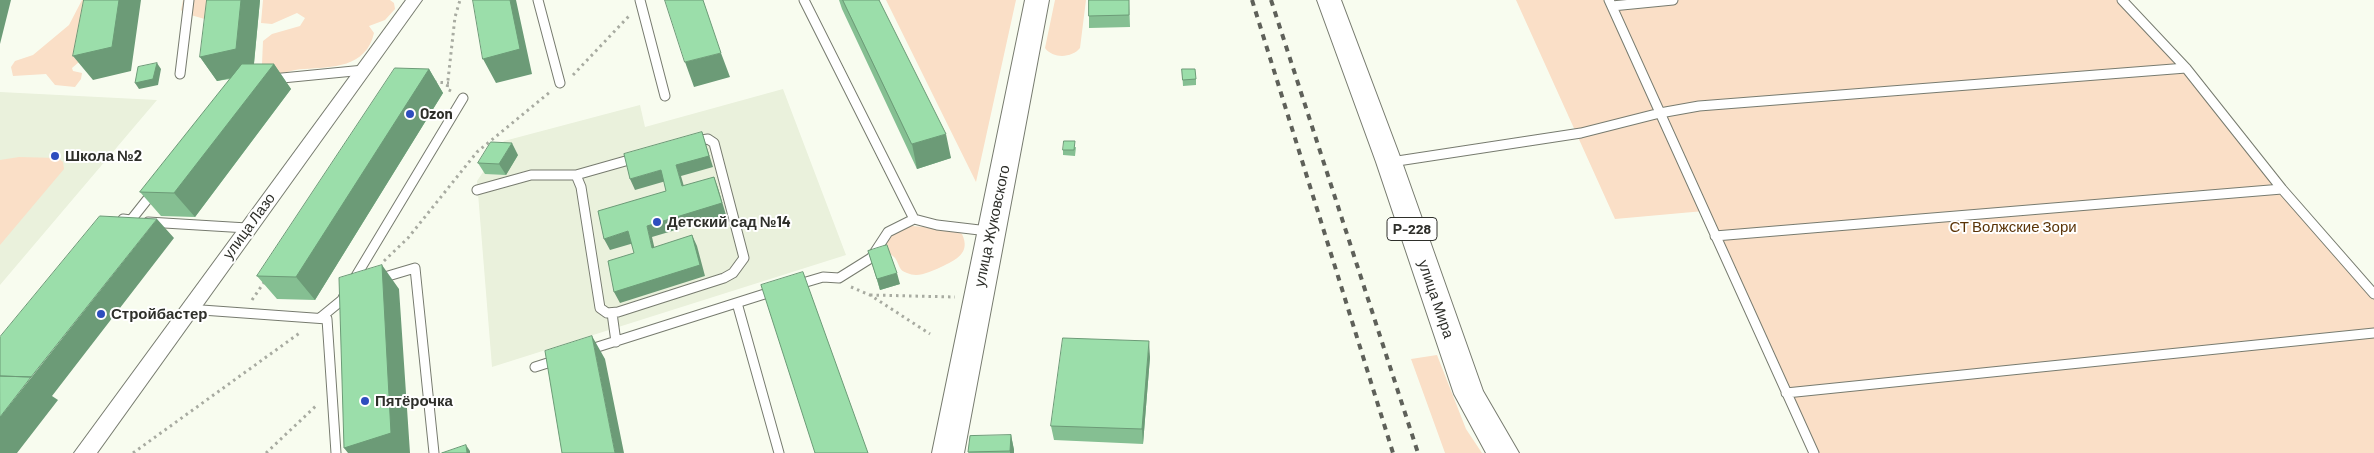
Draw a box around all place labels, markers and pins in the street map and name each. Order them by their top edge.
place label: Ozon [420,105,453,123]
marker: Ozon [404,108,416,120]
place label: Школа №2 [65,147,142,165]
marker: Школа №2 [49,150,61,162]
place label: Детский сад №14 [667,213,791,231]
marker: Детский сад №14 [651,216,663,228]
place label: Стройбастер [111,305,208,323]
marker: Стройбастер [95,308,107,320]
place label: Пятёрочка [375,392,453,410]
marker: Пятёрочка [359,395,371,407]

